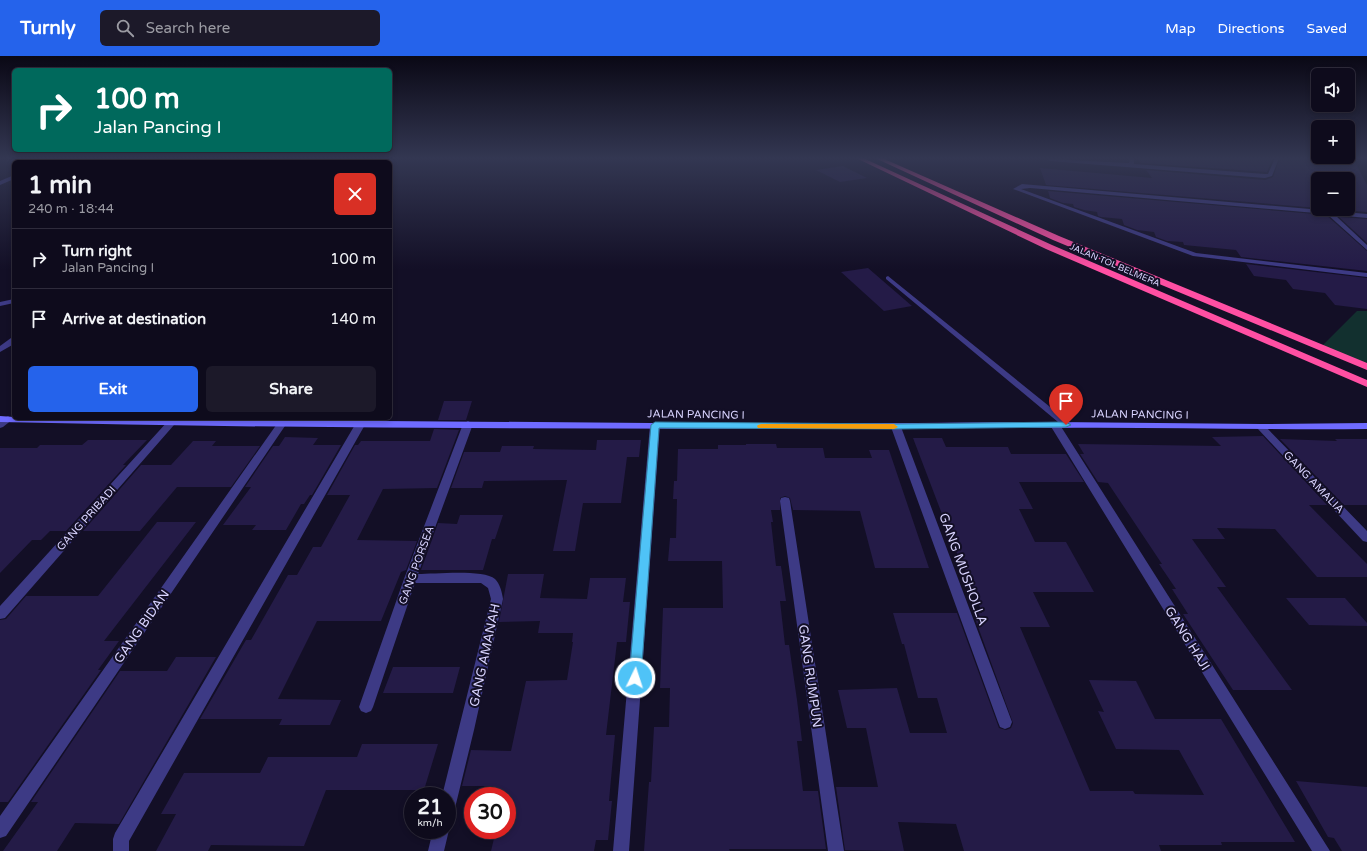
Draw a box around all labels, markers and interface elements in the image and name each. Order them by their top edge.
search box [100,10,380,46]
text: Turnly [20,17,76,39]
icon: search [114,17,136,39]
text: Search here [146,19,230,37]
text: Map [1165,20,1196,37]
text: Directions [1218,20,1285,37]
text: Saved [1307,20,1347,37]
map controls [1311,68,1355,216]
button: sound [1311,68,1355,112]
text: 100 m [94,82,180,116]
icon: right [28,84,80,136]
text: Jalan Pancing I [94,116,222,138]
button: + [1311,120,1355,164]
text: 1 min [28,171,92,200]
button: − [1311,172,1355,216]
button: close [334,173,376,215]
text: 240 m · 18:44 [28,201,114,217]
street label: JALAN TOL BELMERA [1068,241,1162,290]
text: Turn right [62,242,132,260]
icon: right [28,248,50,270]
text: 100 m [330,250,376,268]
text: Jalan Pancing I [62,260,154,276]
icon: arrive [28,308,50,330]
text: Arrive at destination [62,310,206,328]
text: 140 m [330,310,376,328]
button: Exit [28,366,198,412]
button: Share [206,366,376,412]
pin [1049,384,1083,425]
icon: arrive [1055,390,1077,412]
street label: JALAN PANCING I [647,407,745,422]
street label: JALAN PANCING I [1091,407,1189,422]
street label: GANG AMALIA [1281,449,1347,516]
street label: GANG PRIBADI [54,483,119,553]
street label: GANG MUSHOLLA [935,511,991,628]
street label: GANG PORSEA [396,524,437,606]
street label: GANG BIDAN [111,587,173,666]
street label: GANG AMANAH [466,602,504,708]
street label: GANG HAJI [1161,604,1213,674]
street label: GANG RUMPUN [795,624,825,729]
position arrow [614,657,656,699]
speed limit sign: 30 [464,787,516,839]
text: 21 [417,796,443,820]
text: km/h [417,817,443,829]

